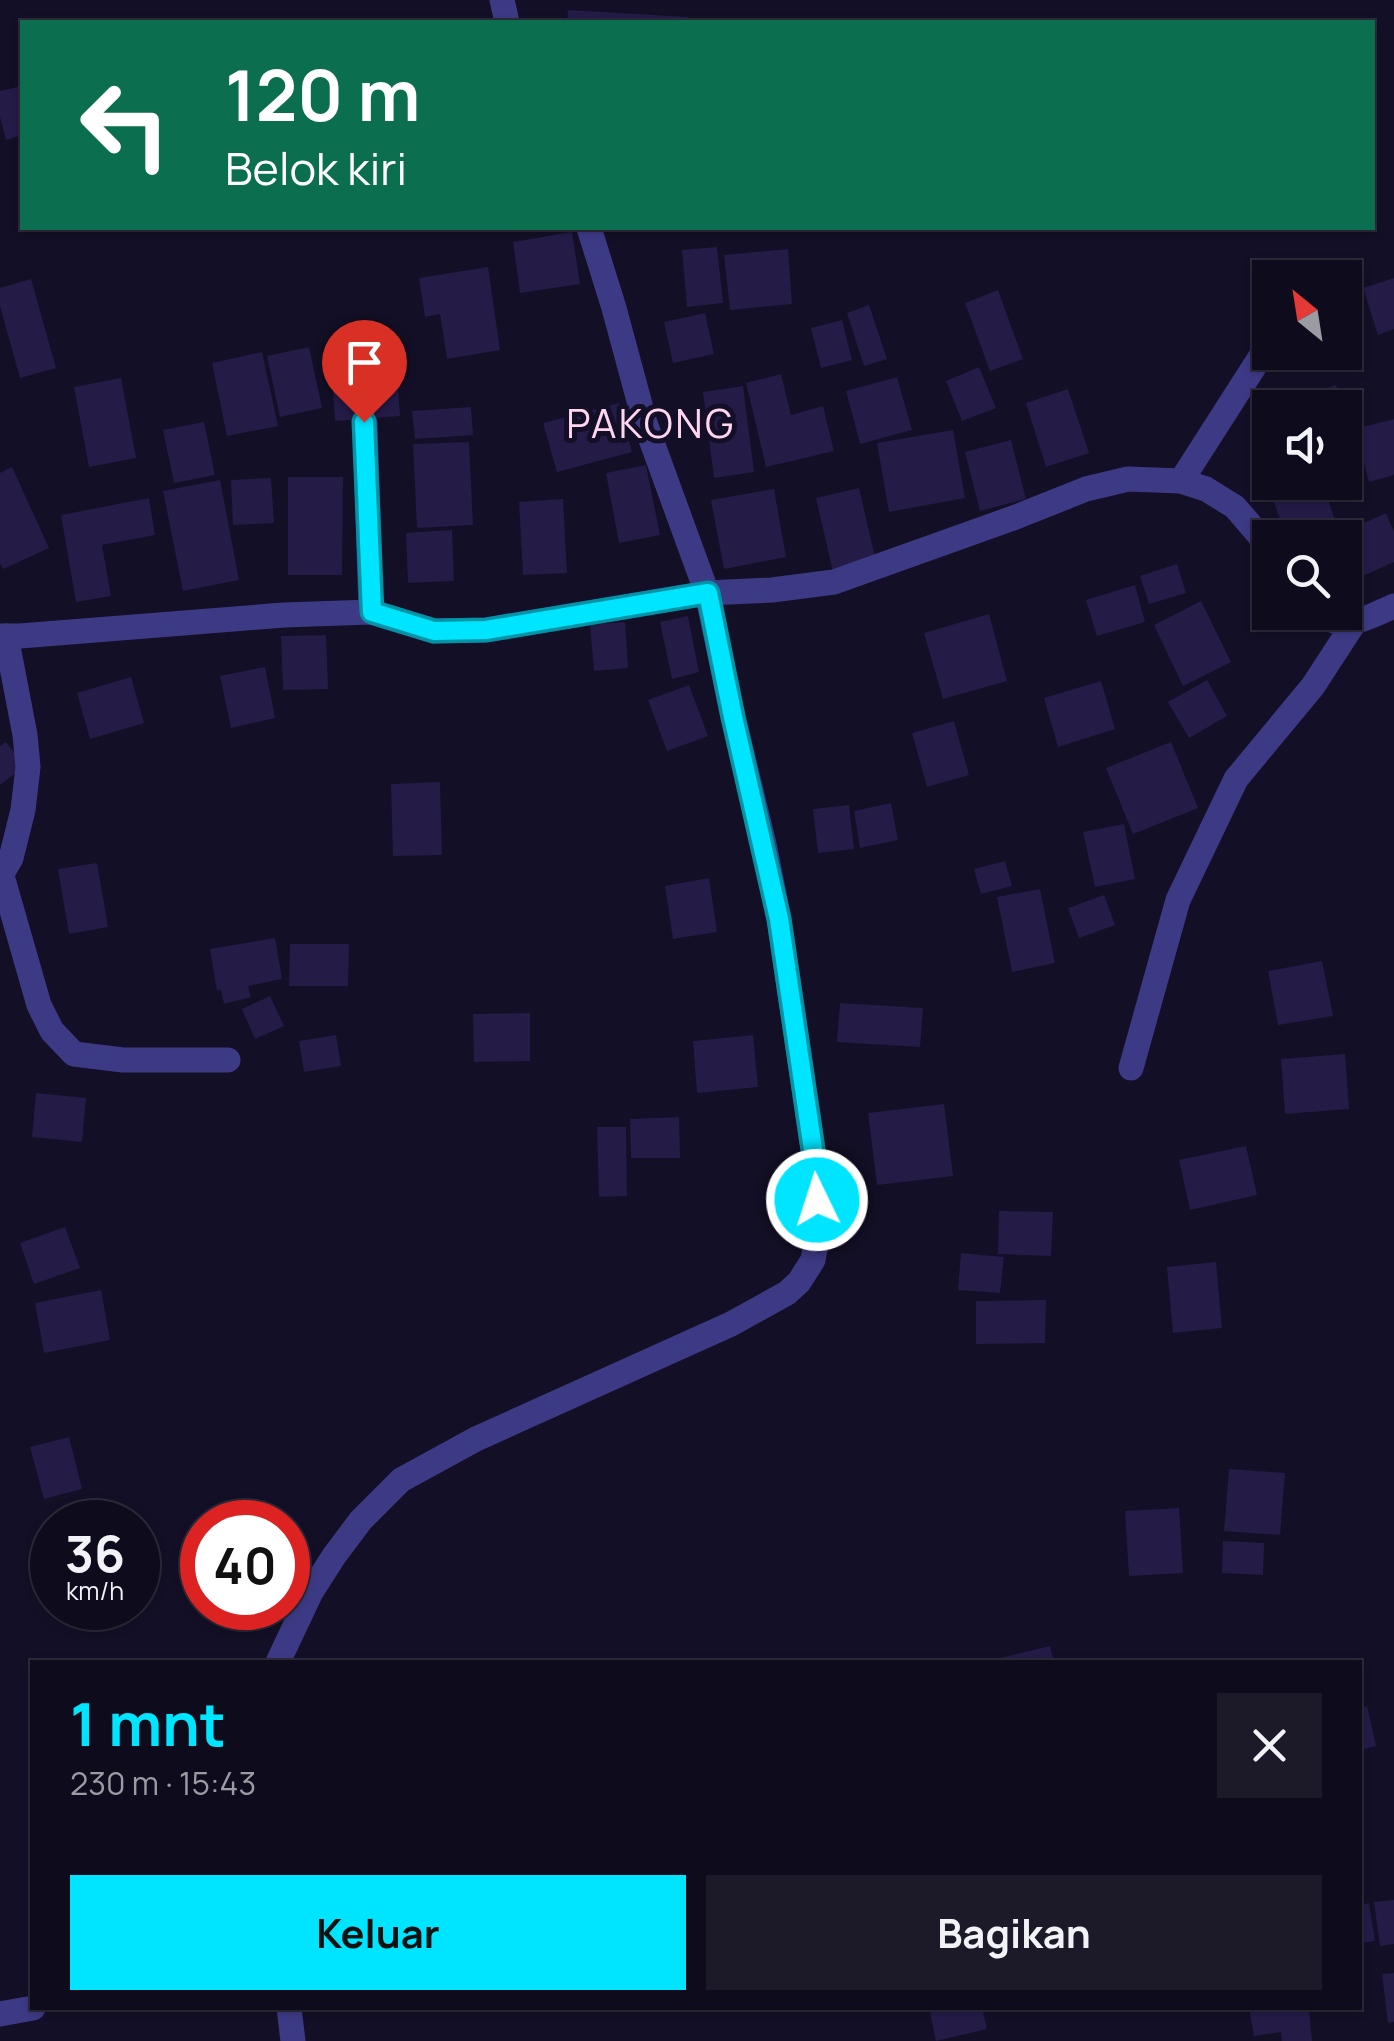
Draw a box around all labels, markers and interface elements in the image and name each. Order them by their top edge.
text: 120 m [225,46,420,142]
icon: left [60,60,190,190]
text: Belok kiri [225,137,407,199]
north arrow [1252,260,1362,370]
map controls [1252,260,1362,630]
pin [322,320,407,423]
icon: arrive [337,335,392,390]
button: sound [1252,390,1362,500]
district label: PAKONG [566,395,736,450]
button: search [1252,520,1362,630]
position arrow [765,1148,869,1252]
speed limit sign: 40 [180,1500,310,1630]
text: 36 [65,1519,125,1587]
text: km/h [66,1573,124,1608]
text: 1 mnt [70,1682,226,1764]
button: close [1217,1693,1322,1798]
text: 230 m · 15:43 [70,1761,256,1805]
button: Keluar [70,1875,686,1990]
button: Bagikan [706,1875,1322,1990]

